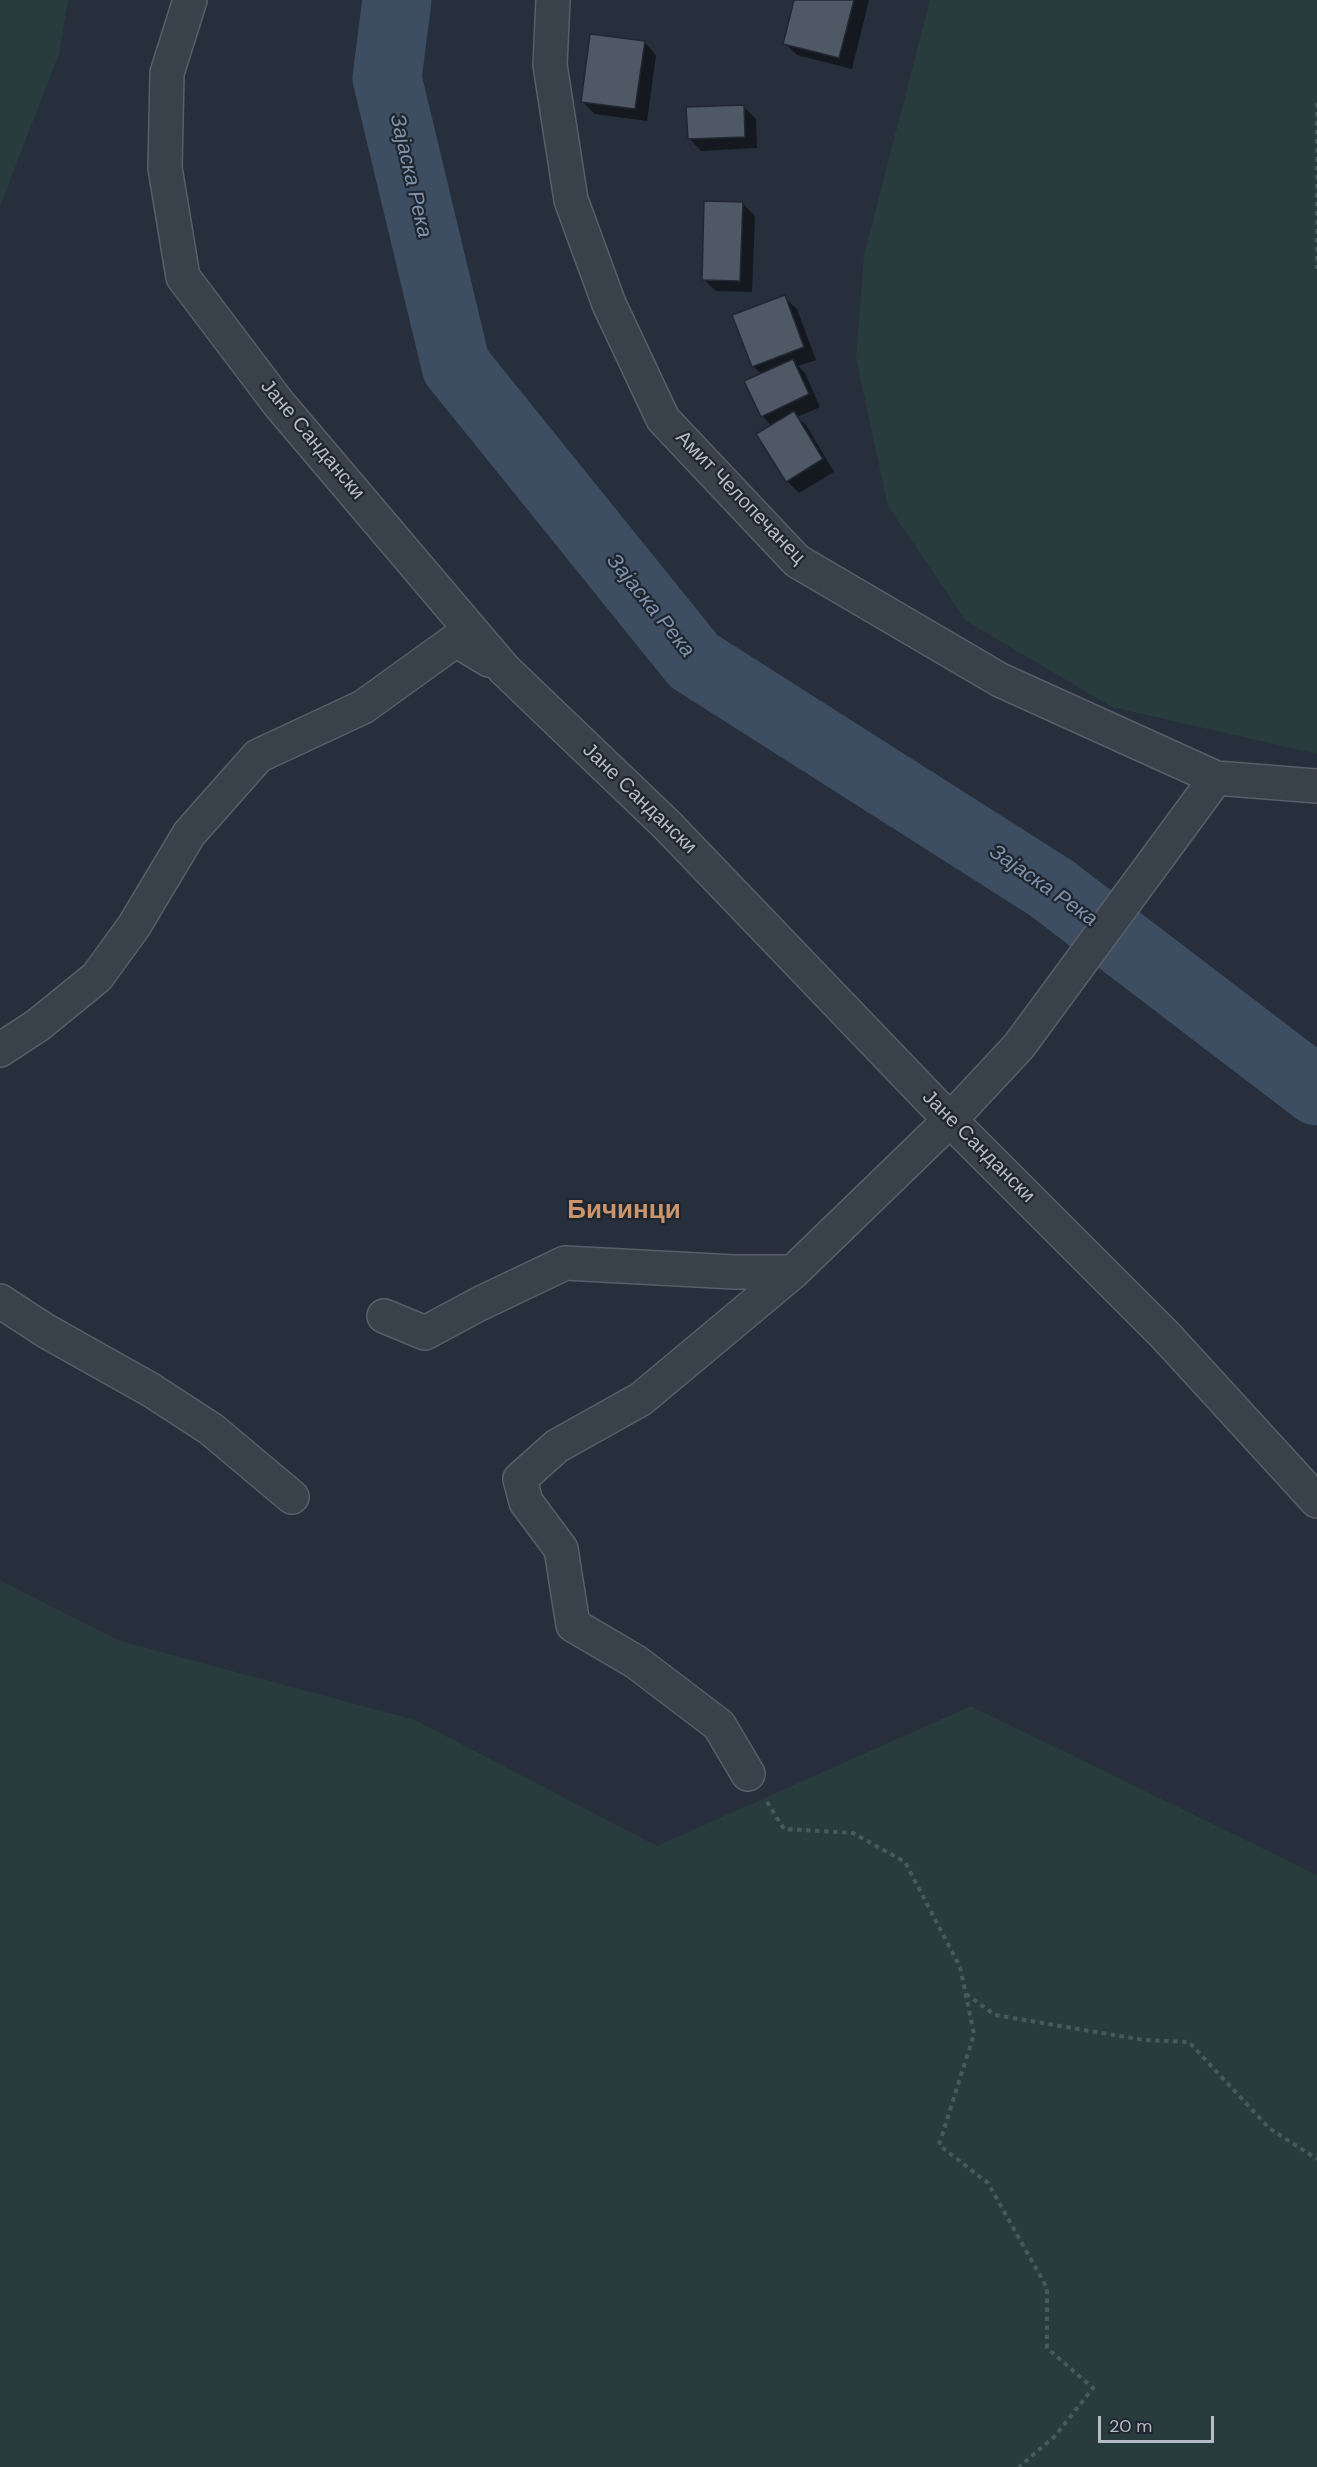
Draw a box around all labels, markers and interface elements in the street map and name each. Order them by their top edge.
water label: Зајаска Река [384,112,436,240]
street label: Јане Сандански [255,375,369,505]
street label: Амит Челопечанец [670,426,810,570]
water label: Зајаска Река [601,549,699,663]
street label: Јане Сандански [577,739,701,859]
water label: Зајаска Река [984,840,1102,932]
street label: Јане Сандански [917,1086,1039,1208]
district label: Бичинци [567,1195,681,1227]
scale bar [1101,2404,1216,2442]
text: 20 m [1109,2414,1152,2438]

